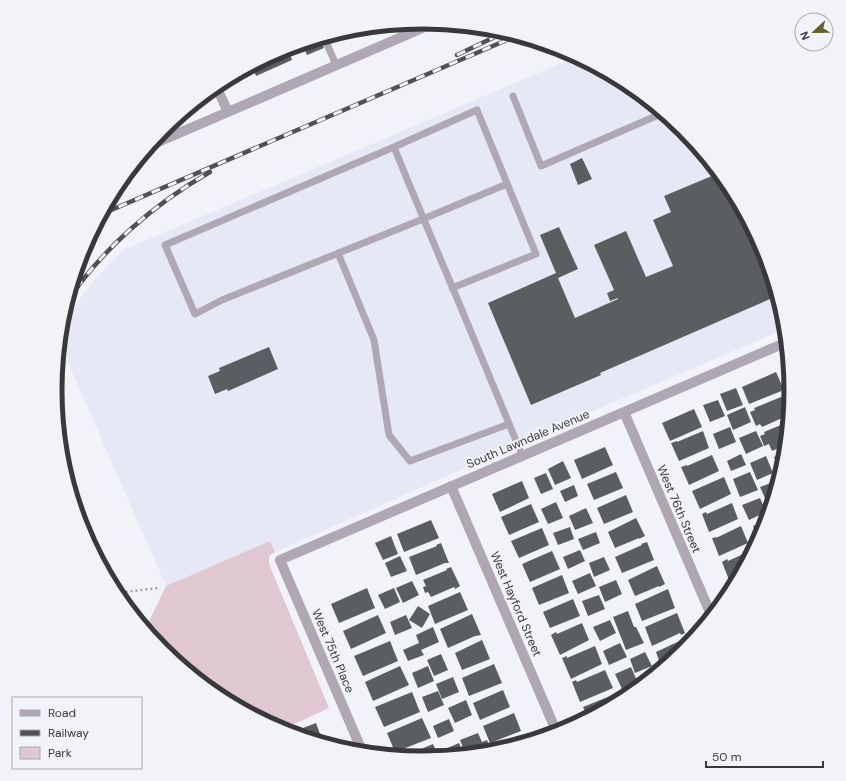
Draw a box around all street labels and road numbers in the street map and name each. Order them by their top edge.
street label: South Lawndale Avenue [464,406,592,472]
street label: West 76th Street [653,463,705,556]
street label: West Hayford Street [487,549,545,659]
street label: West 75th Place [308,607,358,695]

